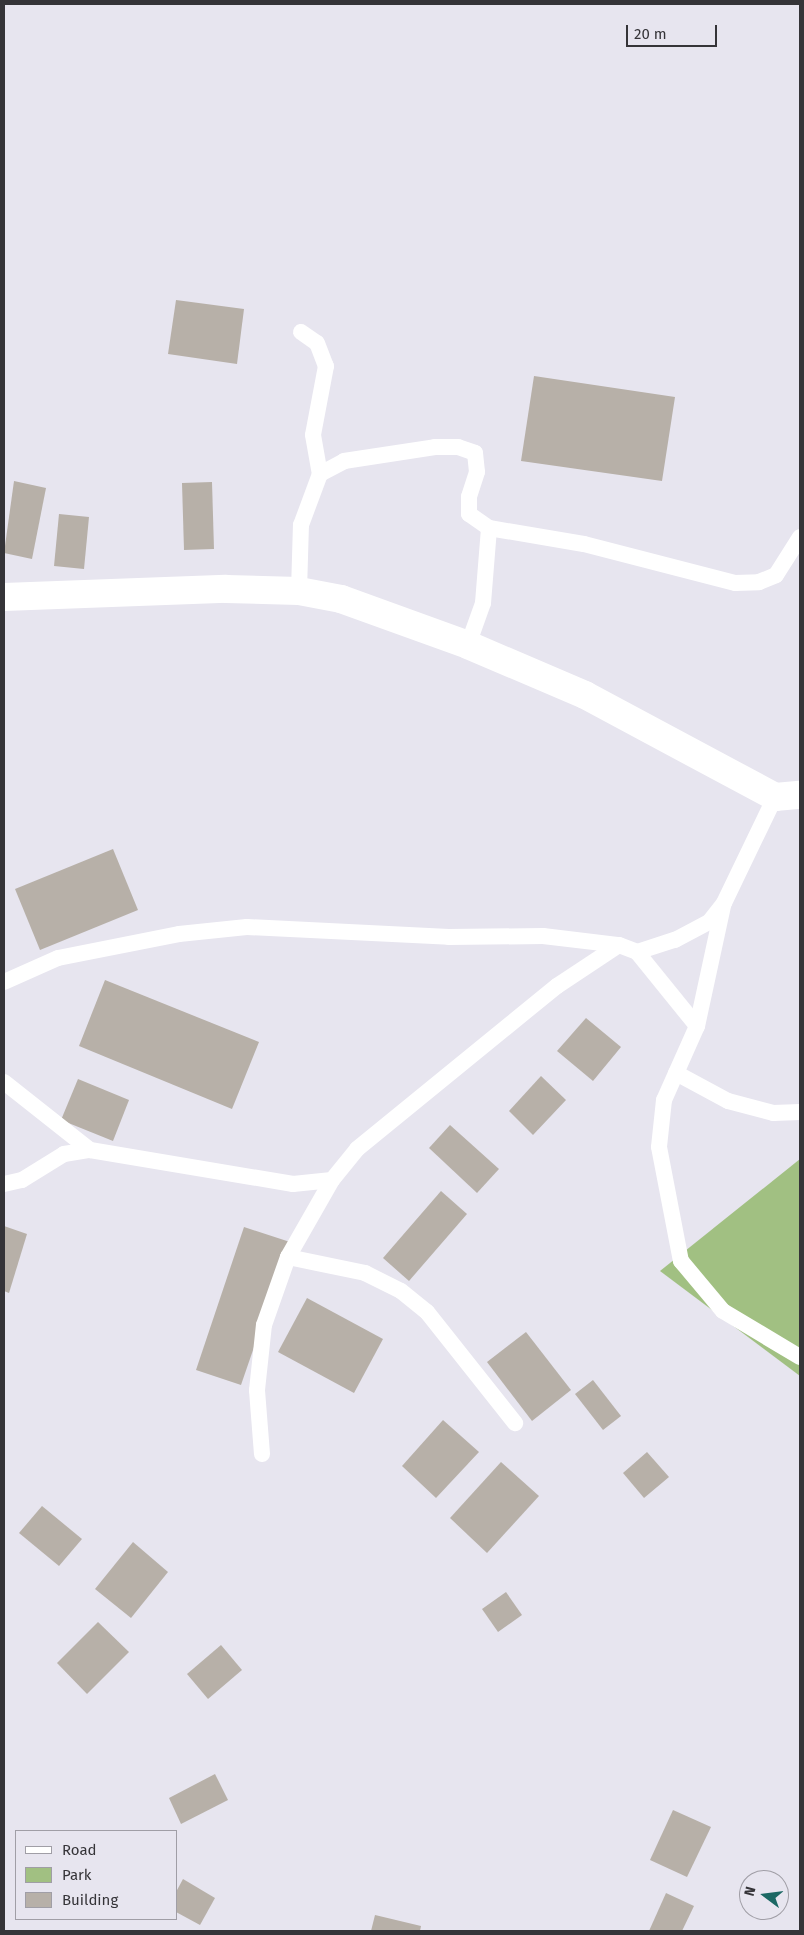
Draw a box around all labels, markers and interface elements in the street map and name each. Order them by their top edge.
scale bar [629,15,720,47]
text: 20 m [634,25,667,43]
legend [15,1830,178,1920]
text: Road [62,1841,97,1859]
text: Park [62,1866,92,1884]
north arrow [739,1870,789,1920]
text: N [741,1885,759,1898]
text: Building [62,1891,118,1909]

